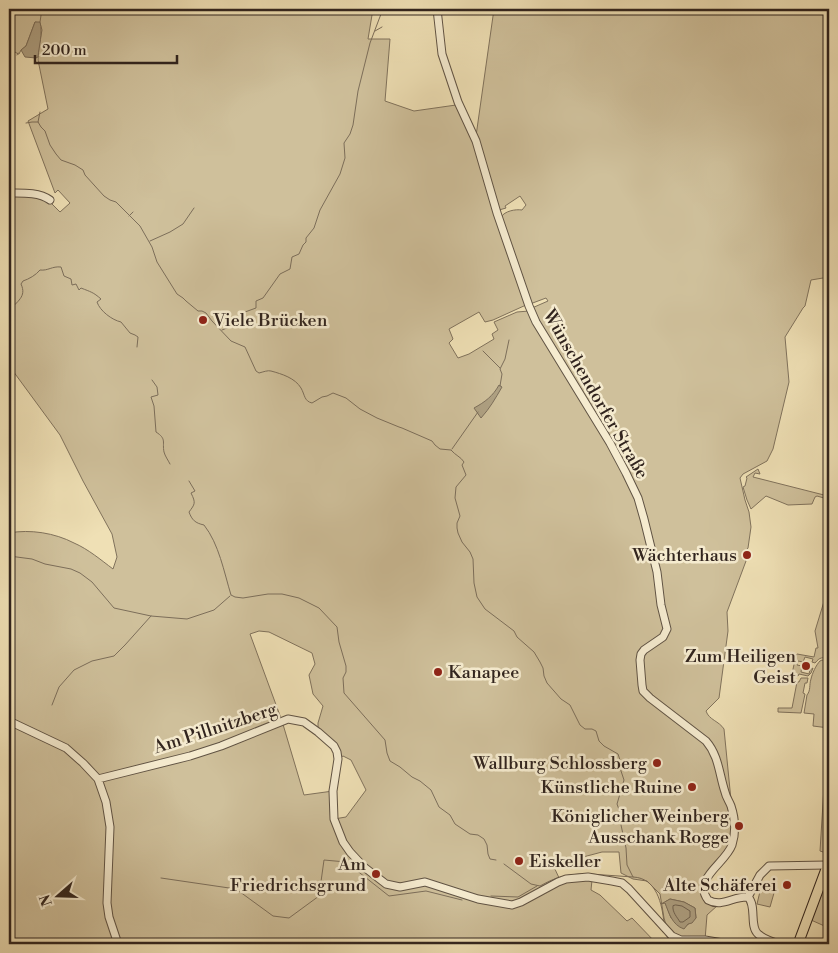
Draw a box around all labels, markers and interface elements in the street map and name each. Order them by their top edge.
scale bar [35,32,178,64]
text: 200 m [42,41,87,60]
street label: Wünschendorfer Straße [537,304,654,483]
place label: Viele Brücken [212,309,328,332]
marker: Viele Brücken [197,314,209,326]
place label: Wächterhaus [631,544,737,567]
marker: Wächterhaus [741,549,753,561]
place label: Zum Heiligen Geist [685,645,797,689]
marker: Zum Heiligen Geist [800,660,812,672]
place label: Kanapee [448,661,519,684]
marker: Kanapee [432,666,444,678]
street label: Am Pillnitzberg [150,697,280,760]
place label: Wallburg Schlossberg [472,752,648,775]
marker: Wallburg Schlossberg [651,757,663,769]
place label: Künstliche Ruine [541,776,682,799]
marker: Künstliche Ruine [686,781,698,793]
place label: Königlicher Weinberg Ausschank Rogge [551,805,730,849]
marker: Königlicher Weinberg Ausschank Rogge [733,820,745,832]
place label: Eiskeller [529,850,601,873]
place label: Am Friedrichsgrund [230,853,367,897]
marker: Eiskeller [513,855,525,867]
marker: Am Friedrichsgrund [370,868,382,880]
north arrow [32,870,82,920]
place label: Alte Schäferei [662,874,777,897]
marker: Alte Schäferei [781,879,793,891]
text: N [36,892,57,908]

